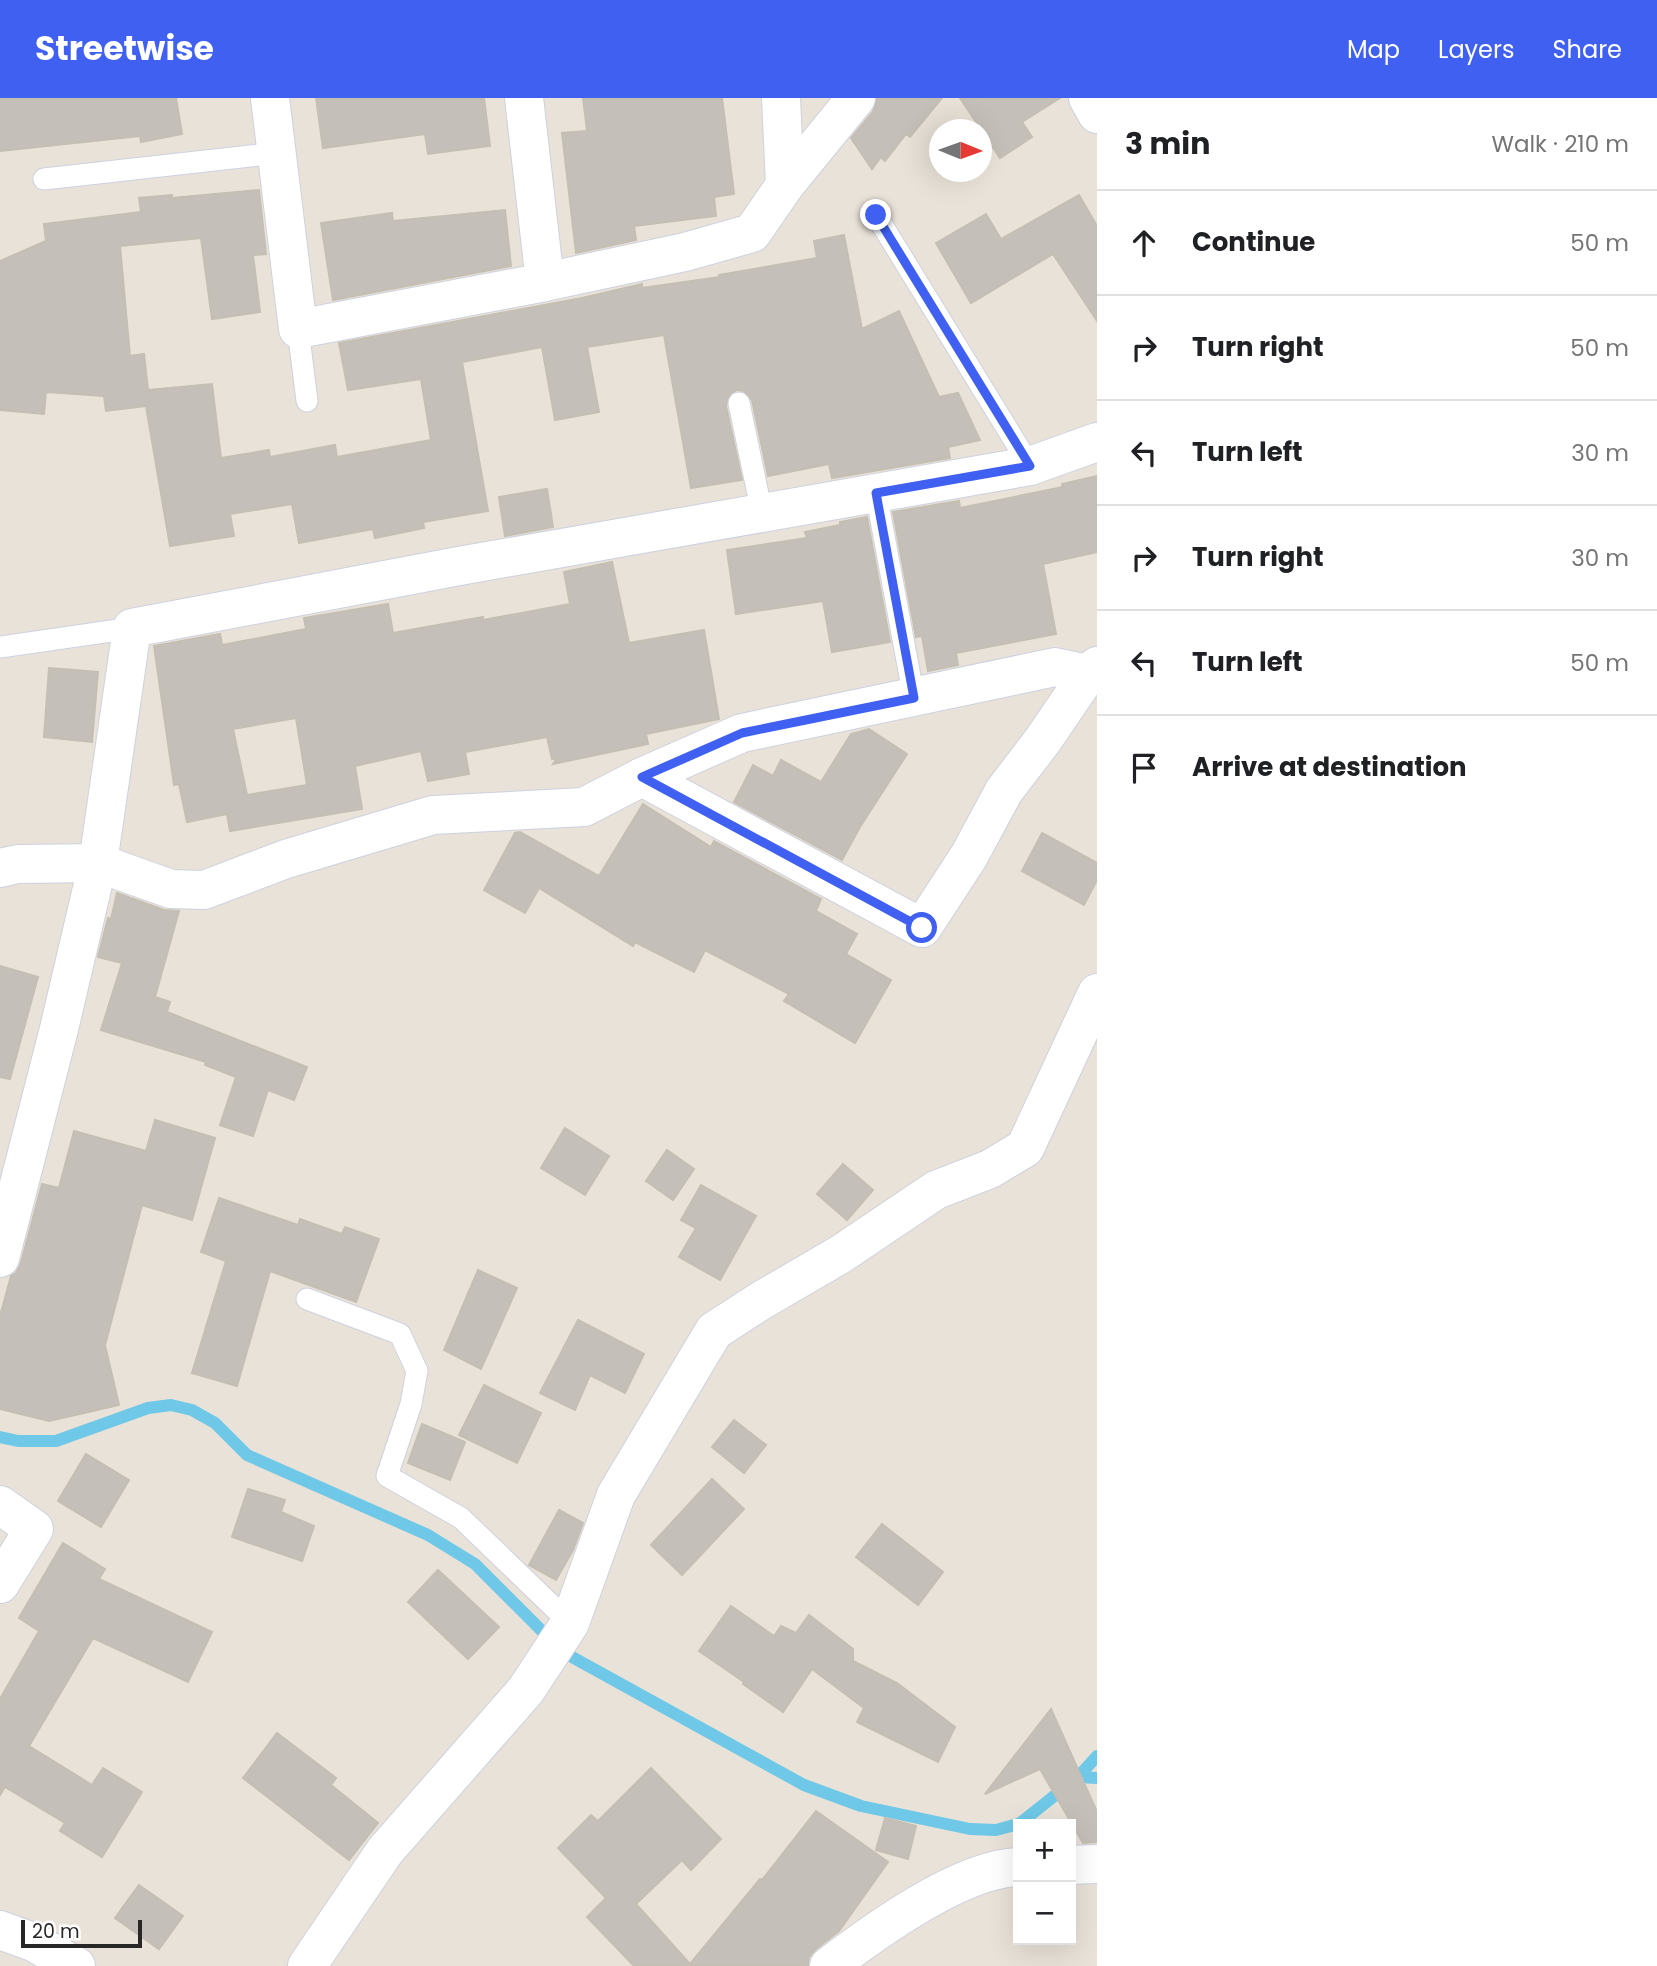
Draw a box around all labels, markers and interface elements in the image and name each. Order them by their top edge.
text: Streetwise [35,25,214,72]
text: Map [1347,33,1400,66]
text: Layers [1438,33,1514,66]
text: Share [1552,33,1622,66]
north arrow [929,119,992,182]
text: 3 min [1125,122,1210,165]
text: Walk · 210 m [1491,128,1629,160]
route end [860,199,891,230]
icon: ahead [1125,224,1163,262]
text: Continue [1192,224,1315,260]
text: 50 m [1570,227,1629,259]
icon: right [1125,329,1163,367]
text: Turn right [1192,329,1324,365]
text: 50 m [1570,332,1629,364]
icon: left [1125,434,1163,472]
text: Turn left [1192,434,1303,470]
text: 30 m [1571,437,1629,469]
icon: right [1125,539,1163,577]
text: Turn right [1192,539,1324,575]
text: 30 m [1571,542,1629,574]
icon: left [1125,644,1163,682]
text: Turn left [1192,644,1303,680]
text: 50 m [1570,647,1629,679]
icon: arrive [1125,749,1163,787]
text: Arrive at destination [1192,749,1467,785]
route start [906,912,937,943]
map controls [1013,1819,1076,1945]
button: + [1013,1819,1076,1882]
button: − [1013,1882,1076,1945]
scale bar [21,1917,142,1949]
text: 20 m [32,1918,80,1945]

